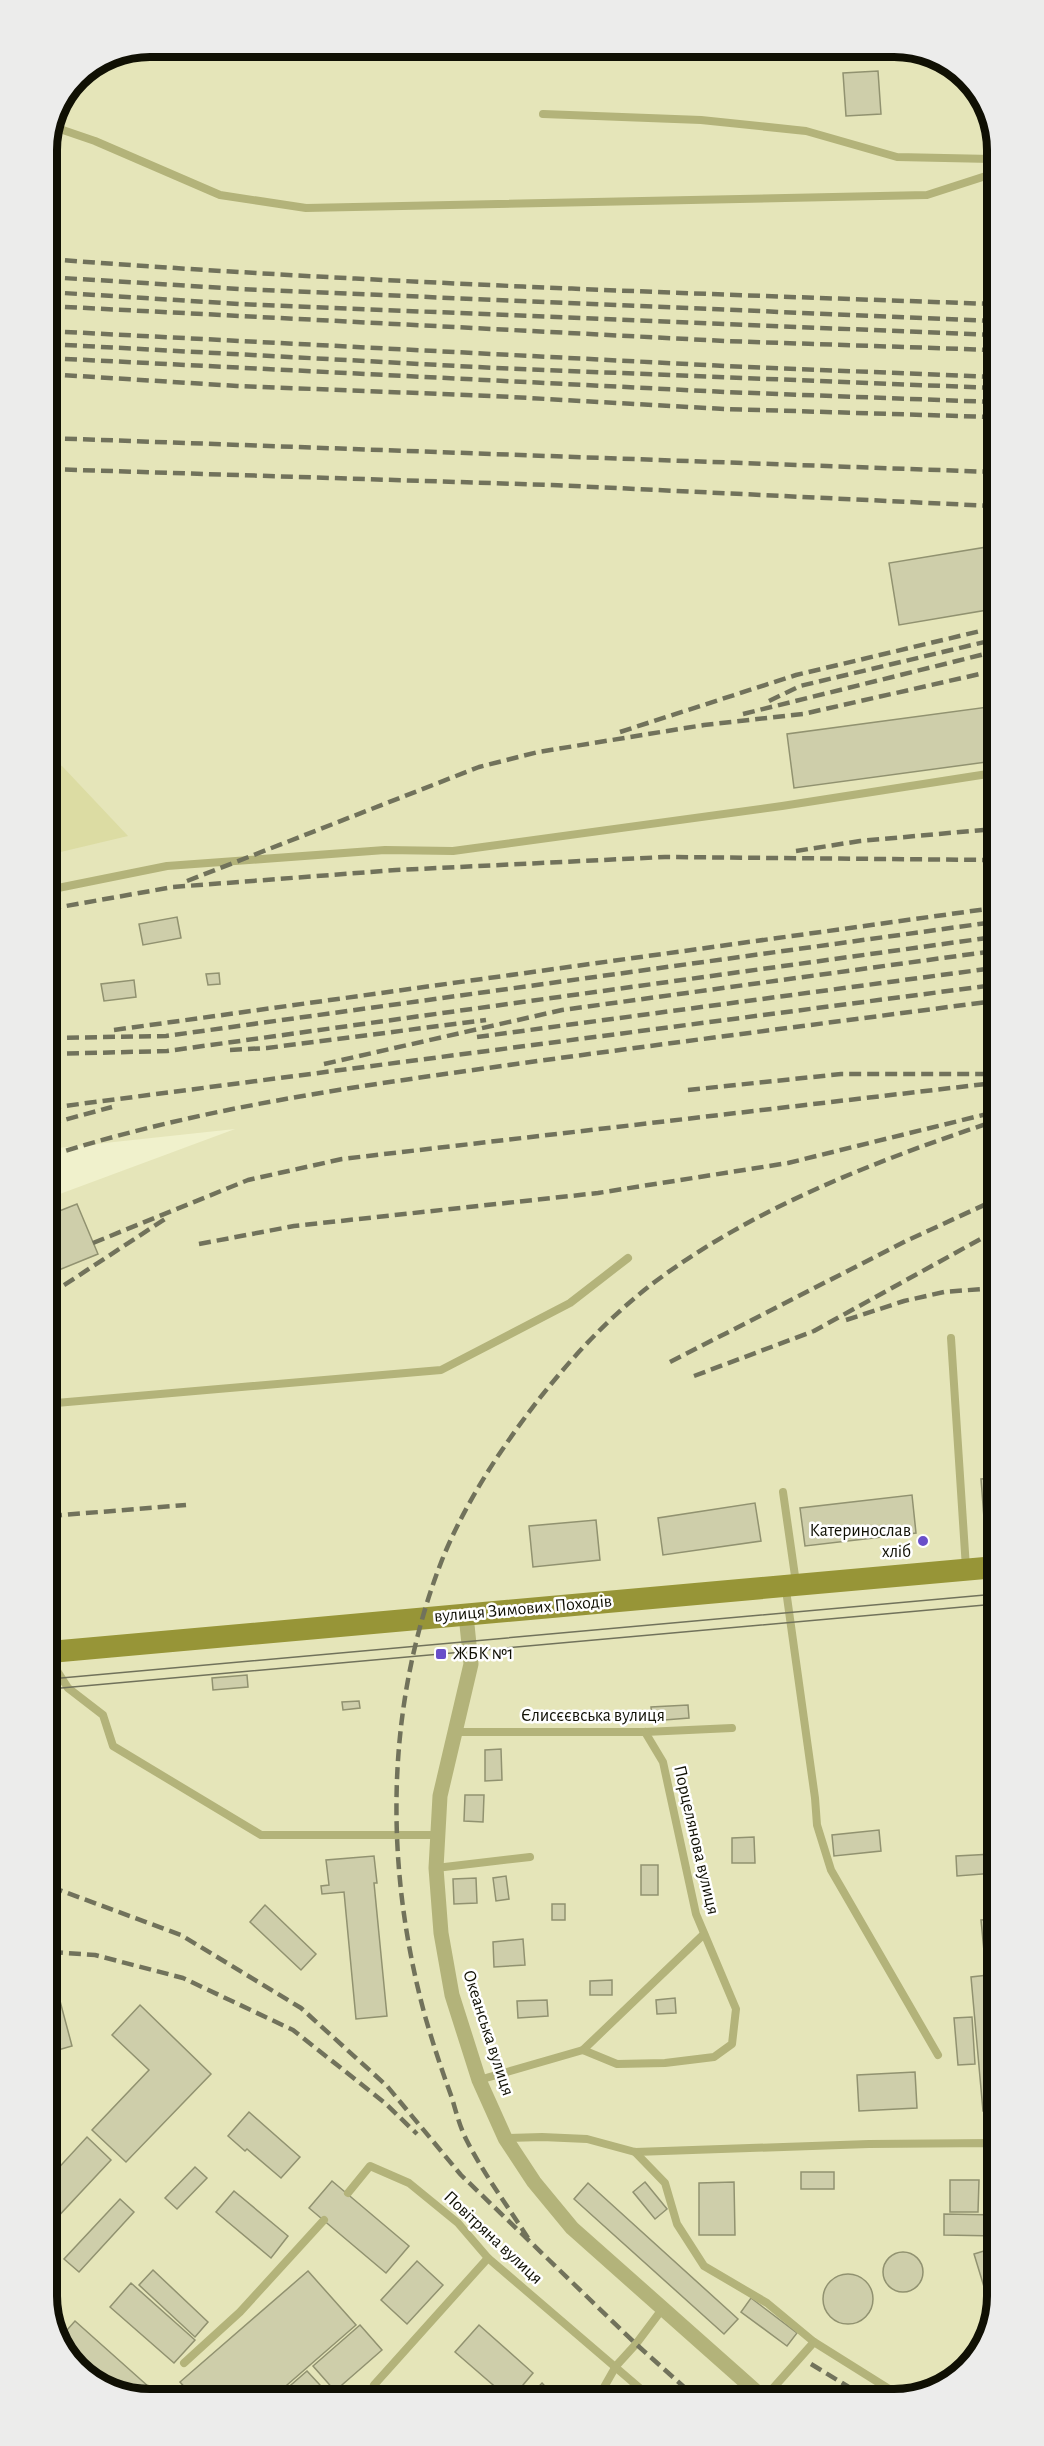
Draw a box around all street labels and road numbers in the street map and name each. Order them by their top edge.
street label: вулиця Зимових Походів [433,1592,613,1626]
street label: Єлисєєвська вулиця [521,1707,665,1725]
street label: Порцелянова вулиця [670,1764,722,1916]
street label: Океанська вулиця [459,1968,517,2098]
street label: Повітряна вулиця [440,2188,546,2288]

